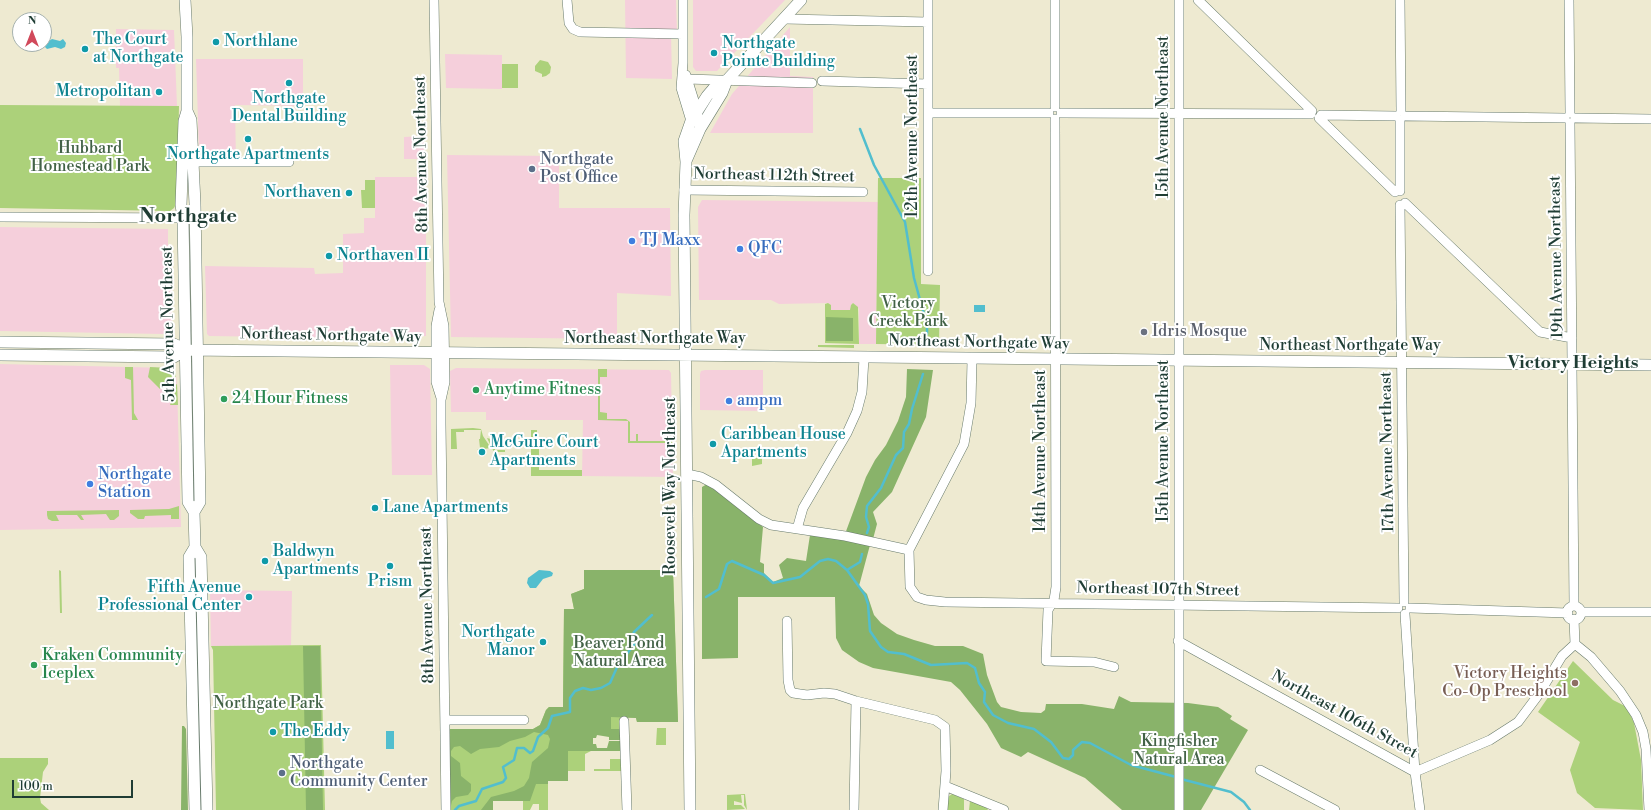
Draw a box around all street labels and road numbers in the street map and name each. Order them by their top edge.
street label: 15th Avenue Northeast [1154,36,1174,198]
street label: 12th Avenue Northeast [903,54,923,218]
street label: 8th Avenue Northeast [411,75,433,233]
street label: Northeast 112th Street [693,165,855,187]
street label: 19th Avenue Northeast [1546,175,1568,339]
street label: 5th Avenue Northeast [158,246,180,402]
street label: Northeast Northgate Way [240,325,422,347]
street label: Northeast Northgate Way [564,329,746,349]
street label: Northeast Northgate Way [888,332,1070,354]
street label: Northeast Northgate Way [1259,336,1441,356]
street label: 15th Avenue Northeast [1154,360,1174,522]
street label: 14th Avenue Northeast [1031,370,1051,532]
street label: 17th Avenue Northeast [1377,371,1399,533]
street label: Roosevelt Way Northeast [661,397,681,575]
street label: 8th Avenue Northeast [417,526,439,684]
street label: Northeast 107th Street [1076,579,1240,601]
street label: Northeast 106th Street [1267,667,1421,763]

